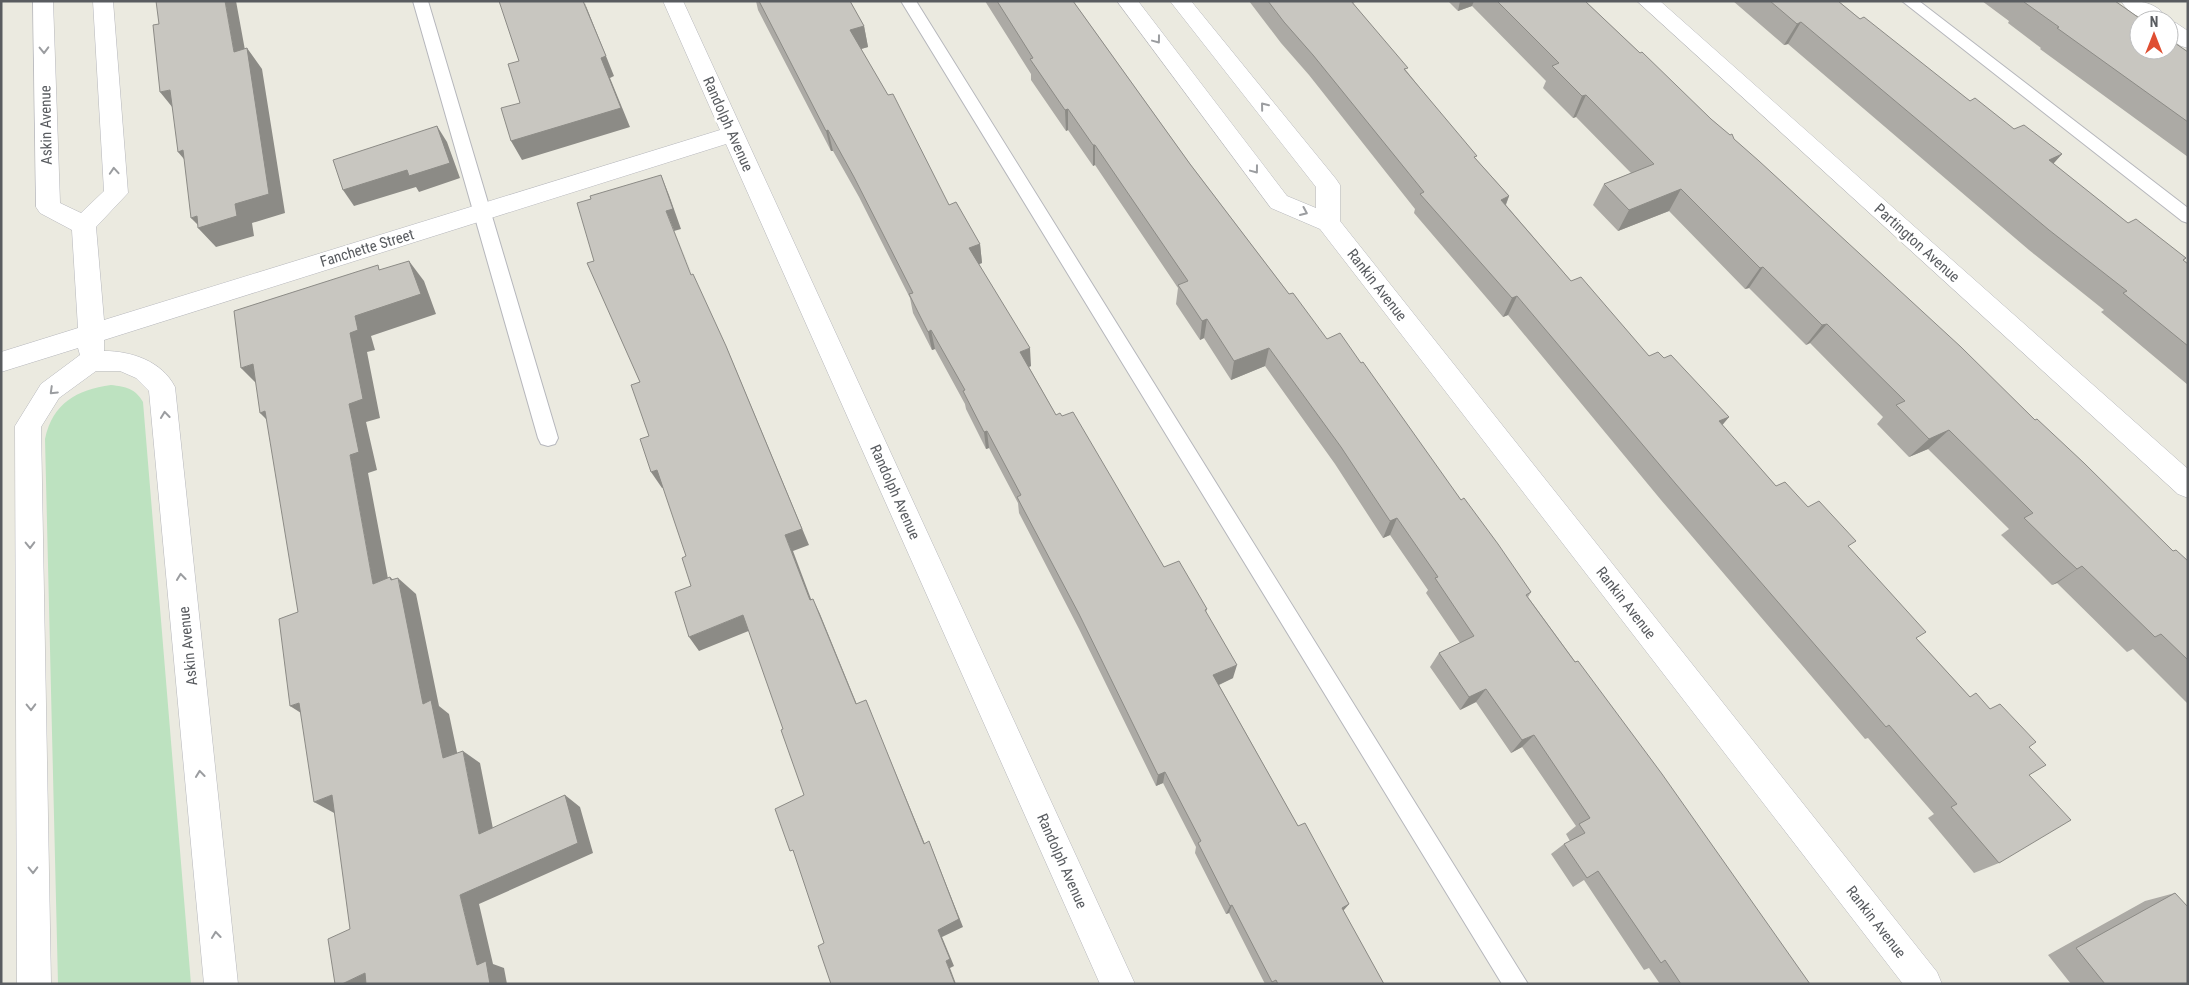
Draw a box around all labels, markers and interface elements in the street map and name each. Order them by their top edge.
north arrow [2129,10,2179,60]
text: N [2150,14,2158,30]
one-way arrow [1151,34,1159,43]
one-way arrow [39,46,49,54]
street label: Randolph Avenue [699,74,757,174]
street label: Askin Avenue [36,85,56,165]
one-way arrow [1261,103,1270,112]
one-way arrow [1249,164,1258,174]
one-way arrow [109,167,120,175]
street label: Partington Avenue [1871,200,1963,286]
one-way arrow [1299,206,1308,217]
street label: Fanchette Street [318,225,416,271]
street label: Rankin Avenue [1343,245,1411,325]
one-way arrow [50,385,59,394]
one-way arrow [159,411,170,419]
street label: Randolph Avenue [866,442,924,542]
one-way arrow [24,541,35,549]
street label: Rankin Avenue [1592,563,1660,643]
one-way arrow [176,573,187,581]
street label: Askin Avenue [175,605,201,687]
one-way arrow [26,704,36,712]
one-way arrow [195,769,206,777]
street label: Randolph Avenue [1033,811,1091,911]
one-way arrow [28,866,38,874]
street label: Rankin Avenue [1842,882,1910,962]
one-way arrow [211,931,222,939]

